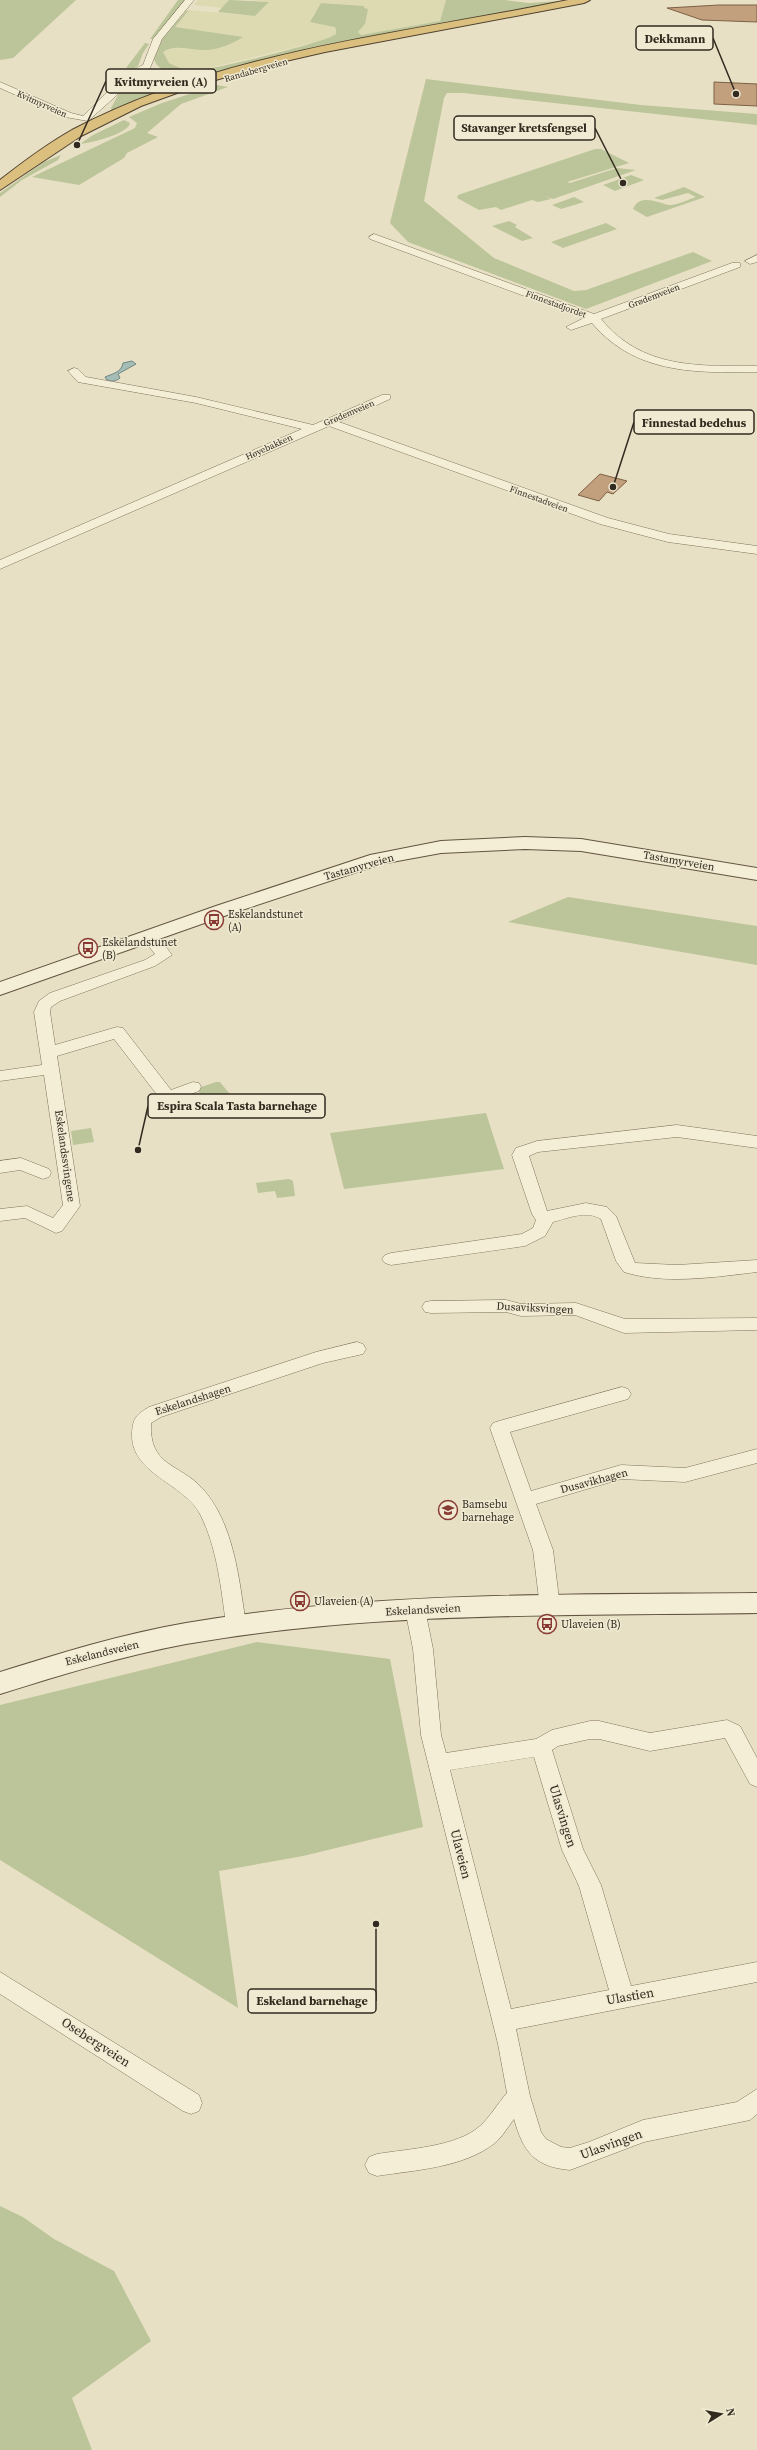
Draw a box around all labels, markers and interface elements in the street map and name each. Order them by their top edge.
callout: Dekkmann [636,26,713,50]
text: Dekkmann [645,31,706,47]
street label: Randabergveien [223,55,290,85]
callout: Kvitmyrveien (A) [106,69,216,93]
text: Kvitmyrveien (A) [114,74,208,90]
street label: Kvitmyrveien [15,88,69,121]
callout: Stavanger kretsfengsel [454,116,595,140]
text: Stavanger kretsfengsel [461,120,587,136]
street label: Grødemveien [627,281,682,311]
street label: Finnestadjordet [524,287,588,321]
street label: Grødemveien [322,397,377,429]
callout: Finnestad bedehus [634,410,754,434]
text: Finnestad bedehus [642,415,747,431]
street label: Høyebakken [244,431,295,463]
street label: Finnestadveien [508,483,570,515]
street label: Tastamyrveien [642,847,716,875]
street label: Tastamyrveien [322,850,396,884]
place label: Eskelandstunet (A) [228,907,303,935]
bus stop icon: Eskelandstunet (A) [203,909,225,931]
place label: Eskelandstunet (B) [102,935,177,963]
bus stop icon: Eskelandstunet (B) [77,937,99,959]
callout: Espira Scala Tasta barnehage [148,1094,325,1118]
text: Espira Scala Tasta barnehage [157,1098,317,1114]
street label: Eskelandssvingene [51,1109,79,1203]
street label: Dusaviksvingen [496,1298,574,1318]
street label: Eskelandshagen [153,1381,233,1419]
street label: Dusavikhagen [559,1465,630,1497]
place label: Bamsebu barnehage [462,1497,514,1525]
school or university icon: Bamsebu barnehage [437,1499,459,1521]
bus stop icon: Ulaveien (A) [289,1590,311,1612]
place label: Ulaveien (A) [314,1594,374,1609]
street label: Eskelandsveien [385,1601,461,1619]
bus stop icon: Ulaveien (B) [536,1613,558,1635]
place label: Ulaveien (B) [561,1617,621,1632]
street label: Eskelandsveien [64,1637,141,1669]
street label: Ulasvingen [545,1782,581,1850]
street label: Ulaveien [447,1827,475,1881]
street label: Ulastien [605,1983,655,2009]
callout: Eskeland barnehage [248,1989,376,2013]
text: Eskeland barnehage [256,1993,368,2009]
street label: Osebergveien [58,2013,134,2071]
street label: Ulasvingen [578,2125,645,2163]
north arrow [701,2394,741,2434]
text: N [722,2407,738,2418]

